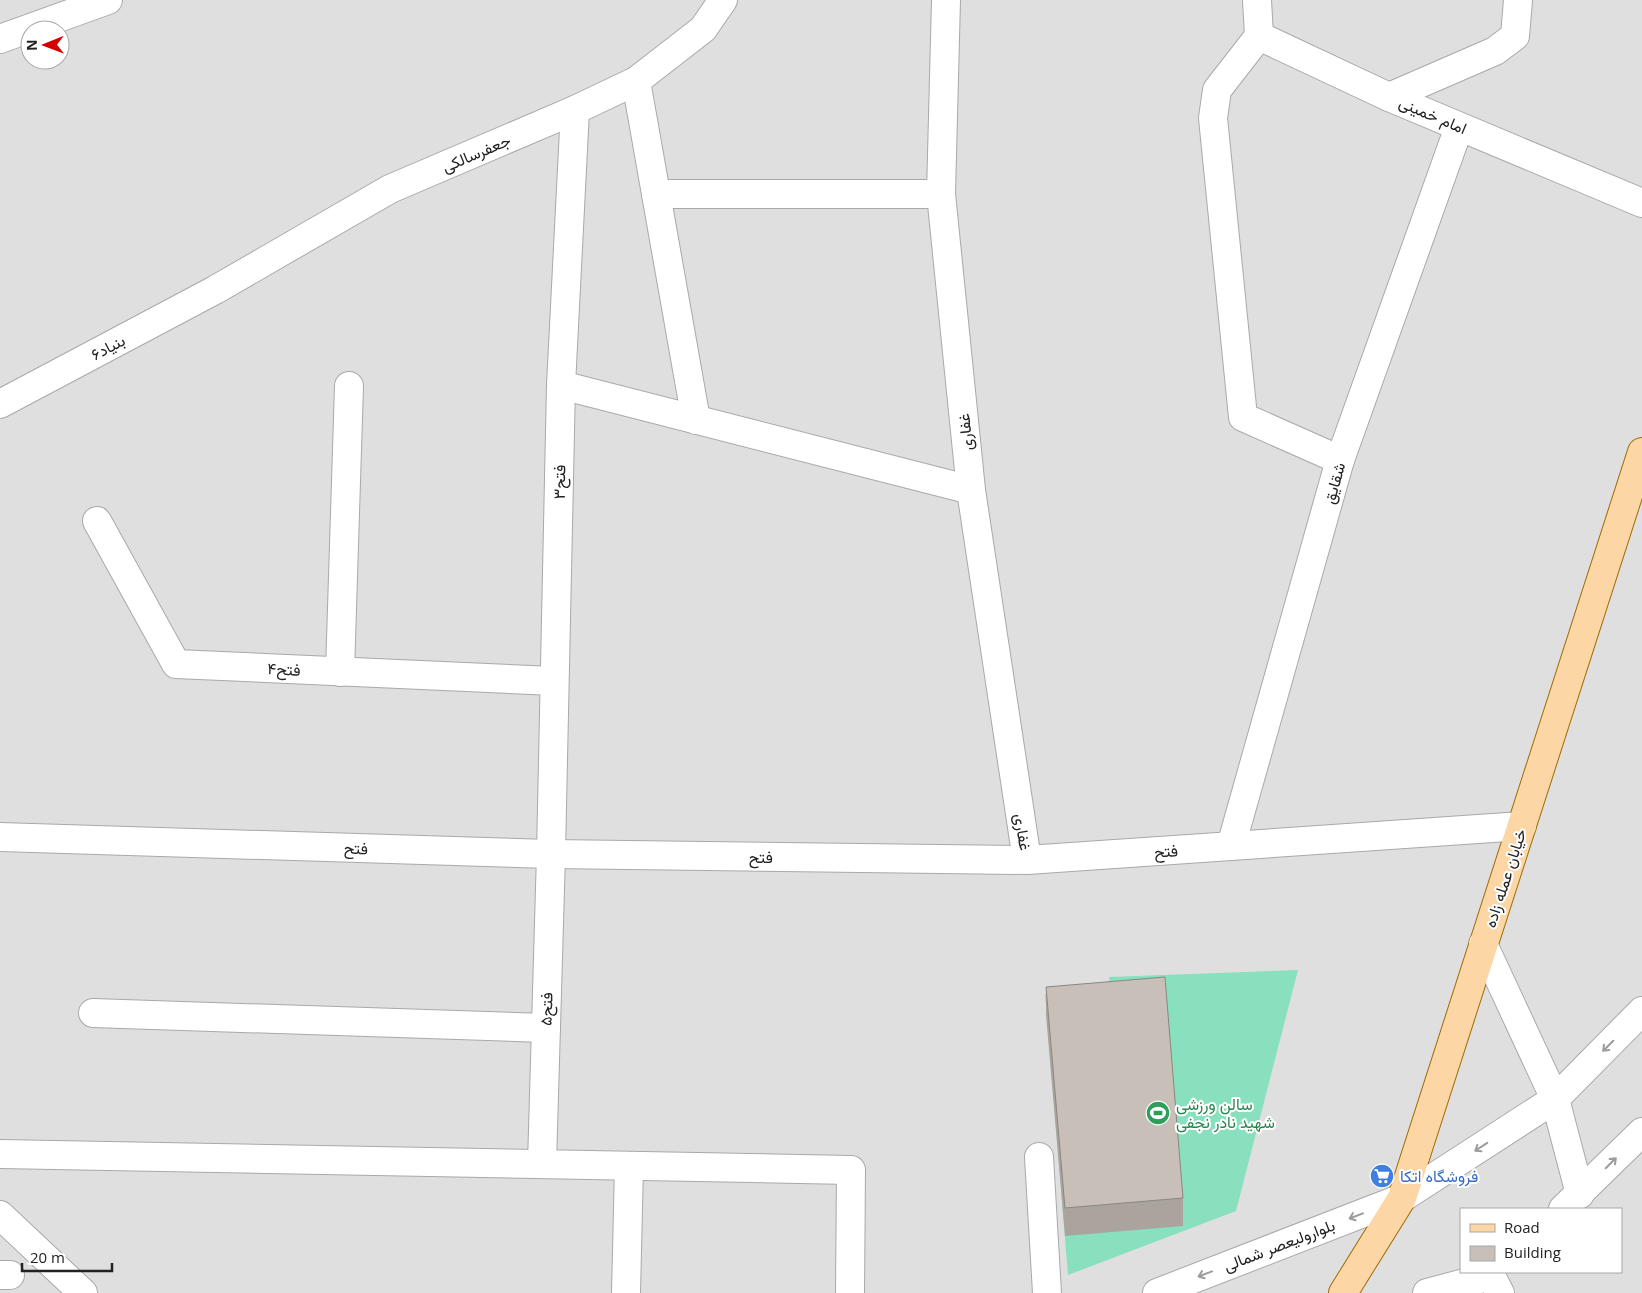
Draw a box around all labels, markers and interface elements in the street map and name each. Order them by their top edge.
north arrow [20,20,70,70]
text: N [22,39,41,51]
street label: امام خمینی [1396,91,1470,139]
street label: جعفرسالکی [438,129,514,177]
street label: بنیاد۶ [87,329,129,365]
street label: غفاری [952,412,978,452]
street label: شقایق [1318,460,1350,506]
street label: فتح۳ [548,465,571,500]
street label: فتح۴ [267,657,301,682]
street label: غفاری [1009,812,1037,852]
street label: خیابان عمله زاده [1479,825,1531,930]
street label: فتح [344,837,368,860]
street label: فتح [1153,839,1179,864]
street label: فتح [749,846,773,869]
street label: فتح۵ [534,992,559,1026]
one-way arrow [1602,1040,1614,1052]
place label: سالن ورزشی شهید نادر نجفی [1176,1093,1275,1133]
sports icon: سالن ورزشی شهید نادر نجفی [1145,1100,1171,1126]
one-way arrow [1475,1142,1489,1152]
one-way arrow [1604,1157,1617,1169]
supermarket icon: فروشگاه اتکا [1369,1163,1395,1189]
place label: فروشگاه اتکا [1400,1165,1478,1187]
legend [1460,1208,1622,1273]
one-way arrow [1349,1211,1364,1221]
street label: بلوارولیعصر شمالی [1220,1214,1338,1276]
text: Road [1504,1217,1540,1237]
scale bar [22,1240,112,1272]
text: Building [1504,1242,1561,1262]
text: 20 m [30,1247,65,1267]
one-way arrow [1197,1271,1212,1280]

